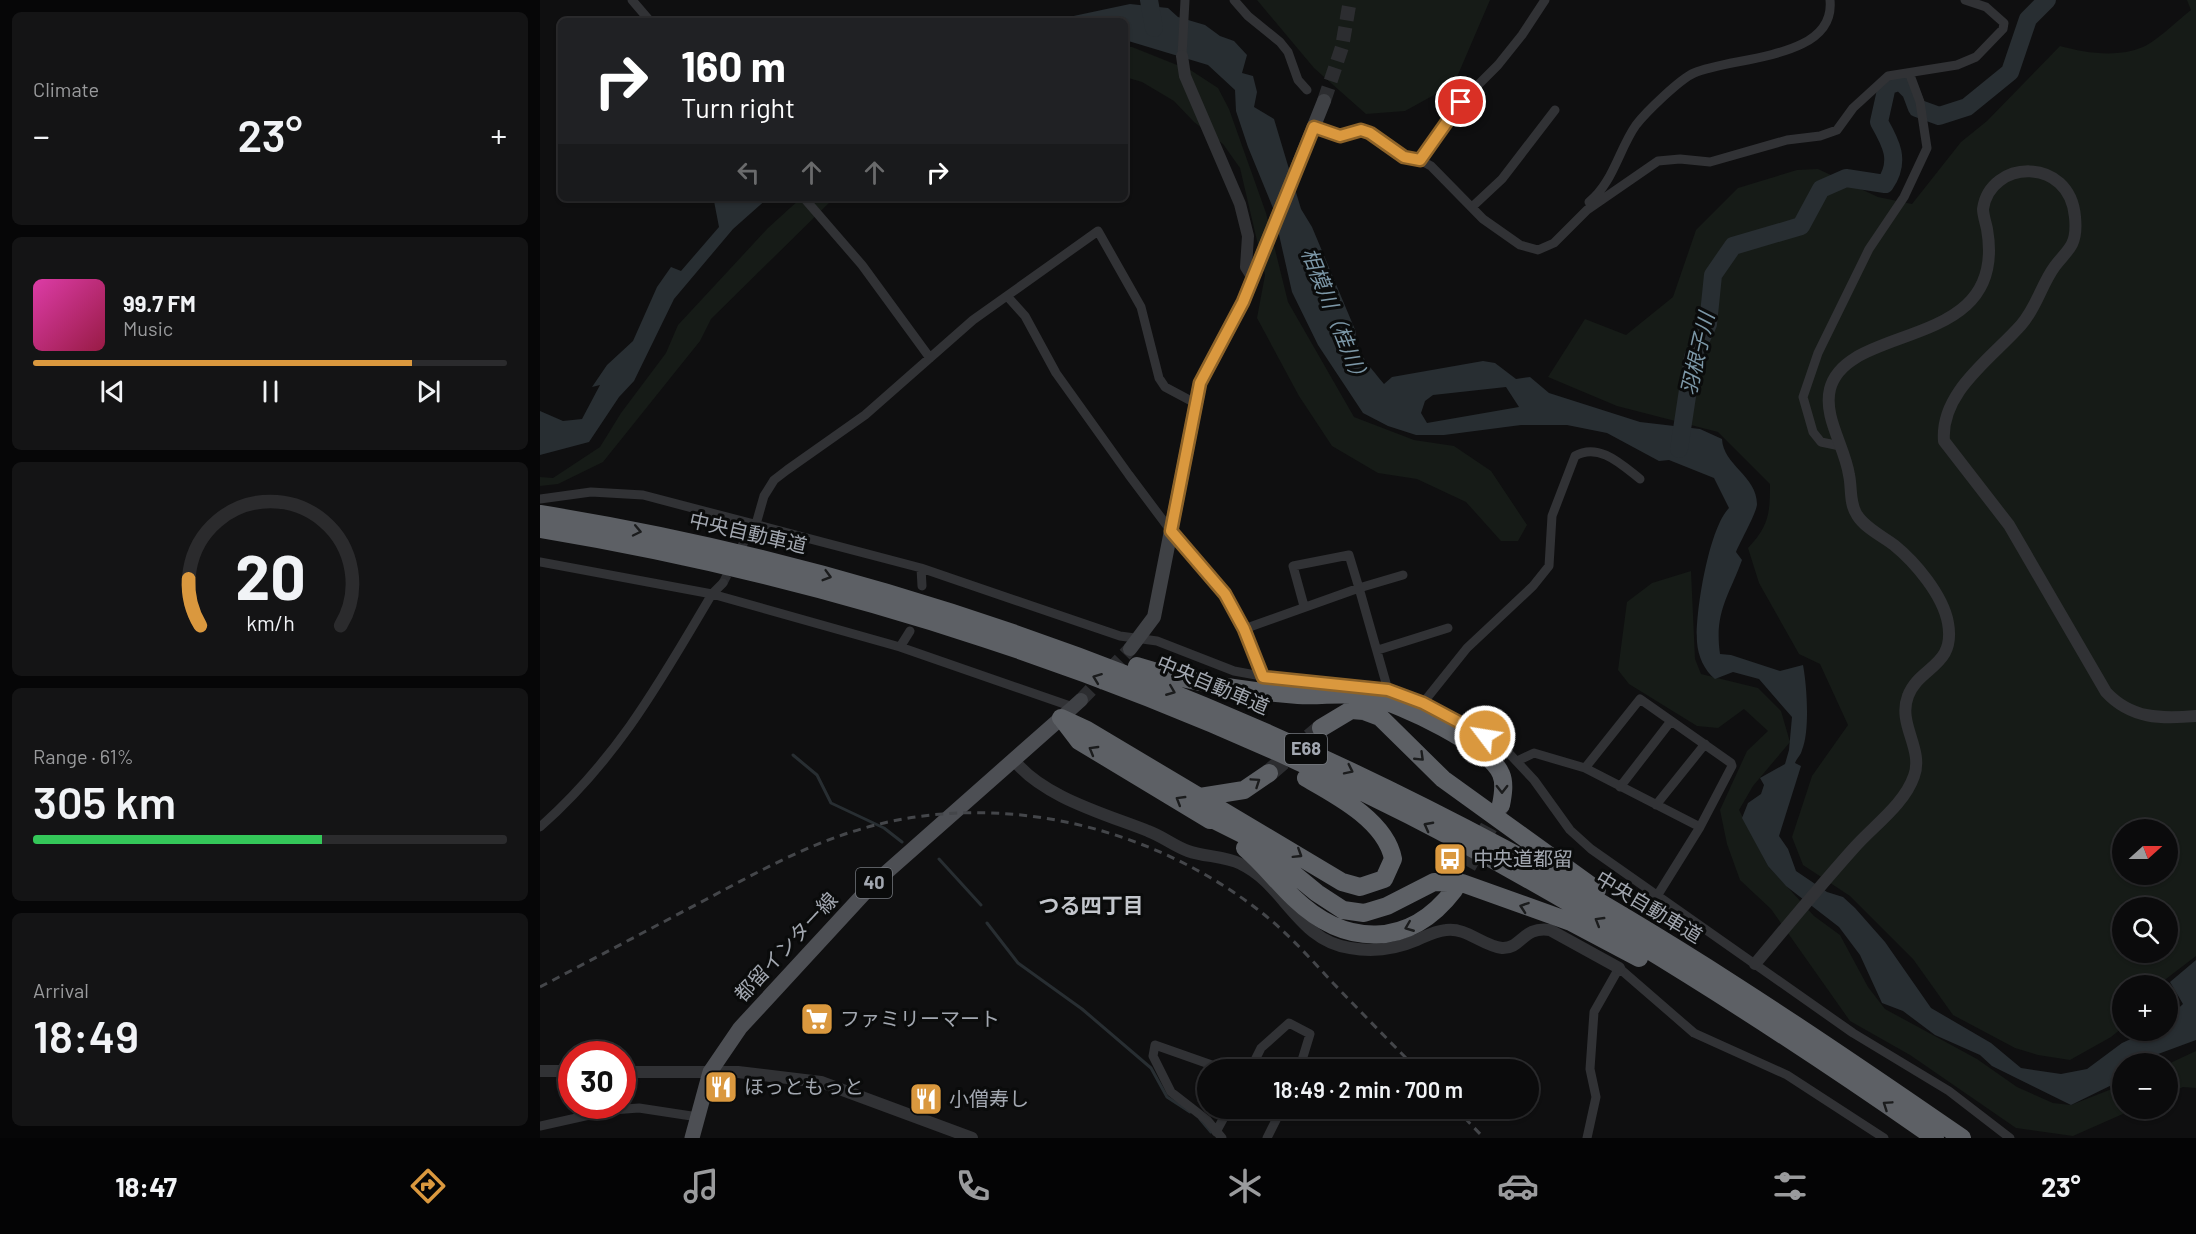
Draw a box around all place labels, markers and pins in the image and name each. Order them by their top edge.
pin [1435,76,1486,127]
bus stop icon: 中央道都留 [1432,841,1468,877]
place label: 中央道都留 [1473,846,1573,870]
supermarket icon: ファミリーマート [799,1001,835,1037]
place label: ファミリーマート [840,1006,1000,1030]
restaurant icon: ほっともっと [703,1069,739,1105]
place label: ほっともっと [744,1074,864,1098]
restaurant icon: 小僧寿し [908,1081,944,1117]
place label: 小僧寿し [949,1086,1029,1110]

